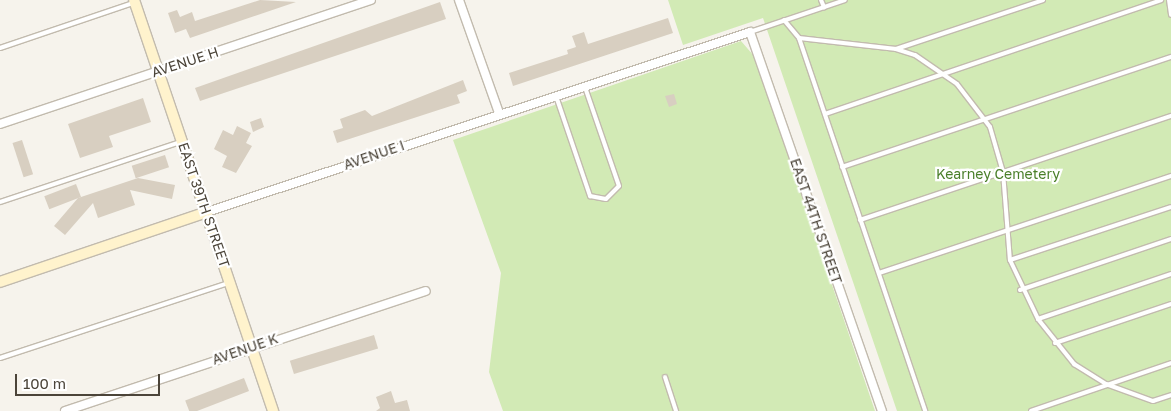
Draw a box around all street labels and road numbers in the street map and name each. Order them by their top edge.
street label: AVENUE H [149,43,221,81]
street label: AVENUE I [341,137,407,173]
street label: EAST 39TH STREET [175,140,233,270]
street label: EAST 44TH STREET [787,156,845,286]
street label: AVENUE K [210,330,280,368]

